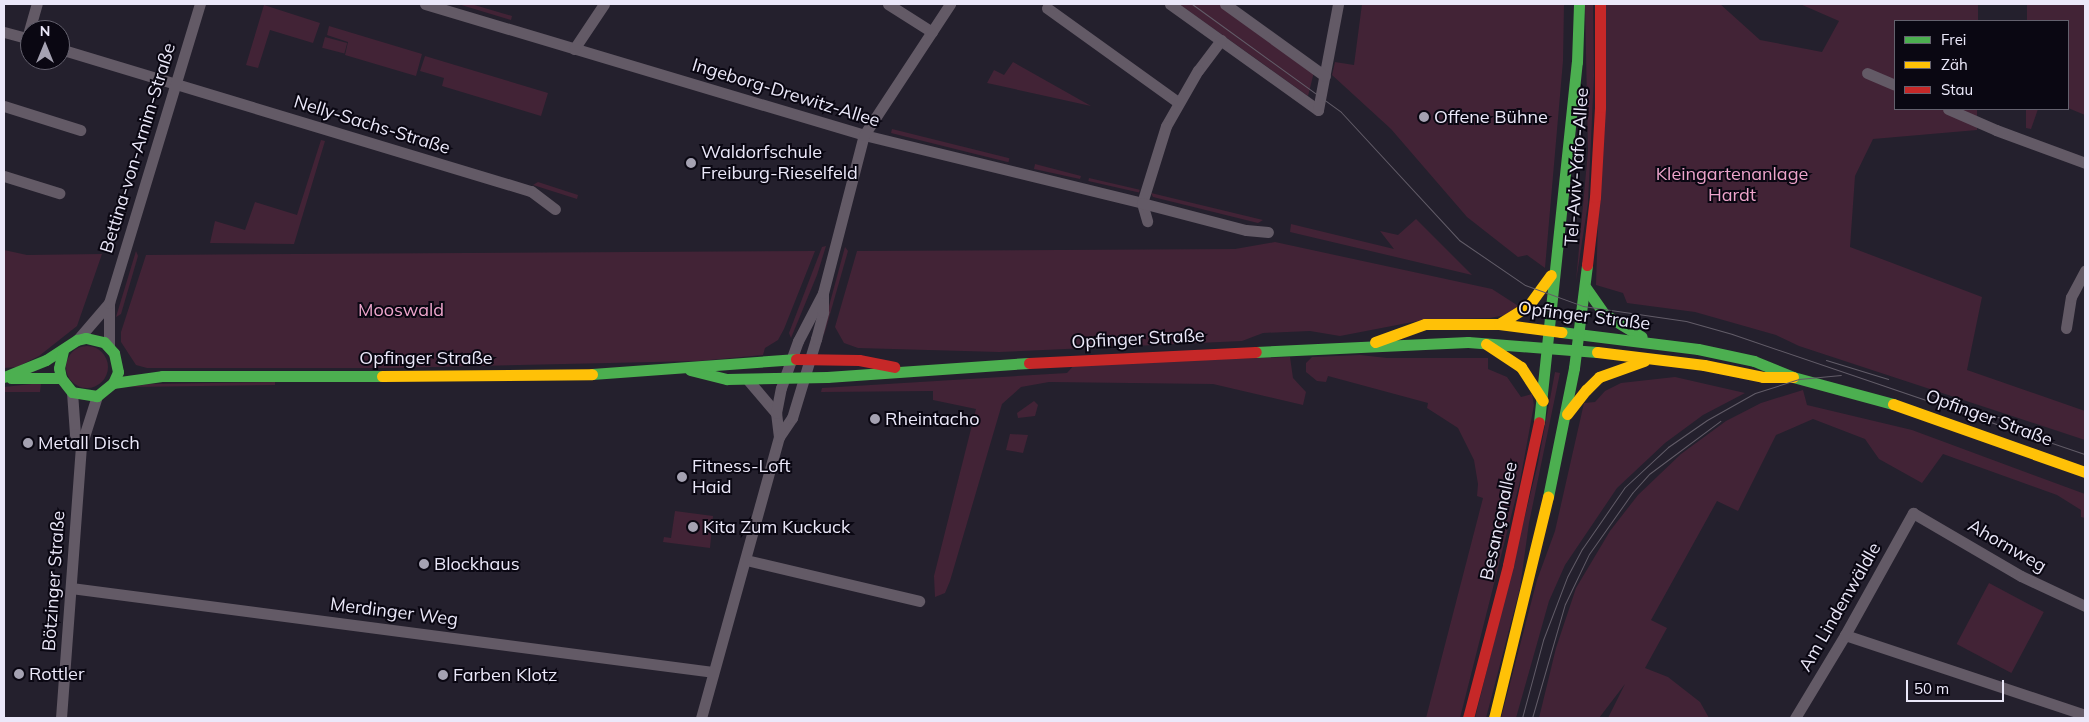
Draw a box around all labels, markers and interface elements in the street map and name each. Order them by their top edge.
north arrow [20,20,70,70]
legend [1894,20,2069,110]
text: N [40,22,50,40]
text: Frei [1941,30,1966,49]
street label: Bettina-von-Arnim-Straße [96,40,180,256]
street label: Ingeborg-Drewitz-Allee [690,54,882,132]
text: Zäh [1941,55,1968,74]
text: Stau [1941,80,1973,99]
street label: Tel-Aviv-Yafo-Allee [1561,87,1593,247]
street label: Nelly-Sachs-Straße [291,91,453,159]
place label: Offene Bühne [1434,106,1548,128]
marker: Offene Bühne [1418,111,1430,123]
place label: Waldorfschule Freiburg-Rieselfeld [701,142,858,184]
marker: Waldorfschule Freiburg-Rieselfeld [685,157,697,169]
park label: Kleingartenanlage Hardt [1656,164,1808,206]
street label: Opfinger Straße [1517,297,1651,335]
park label: Mooswald [358,299,444,321]
street label: Opfinger Straße [1071,325,1205,353]
street label: Opfinger Straße [359,347,493,369]
street label: Opfinger Straße [1923,385,2055,451]
place label: Rheintacho [885,408,979,430]
marker: Rheintacho [869,413,881,425]
place label: Metall Disch [38,432,140,454]
marker: Metall Disch [22,437,34,449]
place label: Fitness-Loft Haid [692,456,790,498]
street label: Besançonallee [1476,460,1522,582]
marker: Fitness-Loft Haid [676,471,688,483]
street label: Bötzinger Straße [38,510,70,652]
street label: Ahornweg [1964,515,2050,577]
place label: Kita Zum Kuckuck [703,516,850,538]
marker: Kita Zum Kuckuck [687,521,699,533]
street label: Am Lindenwäldle [1794,539,1886,675]
place label: Blockhaus [434,553,520,575]
marker: Blockhaus [418,558,430,570]
street label: Merdinger Weg [329,593,459,631]
place label: Rottler [29,663,84,685]
place label: Farben Klotz [453,664,557,686]
marker: Rottler [13,668,25,680]
marker: Farben Klotz [437,669,449,681]
scale bar [1909,670,2006,702]
text: 50 m [1914,679,1949,698]

